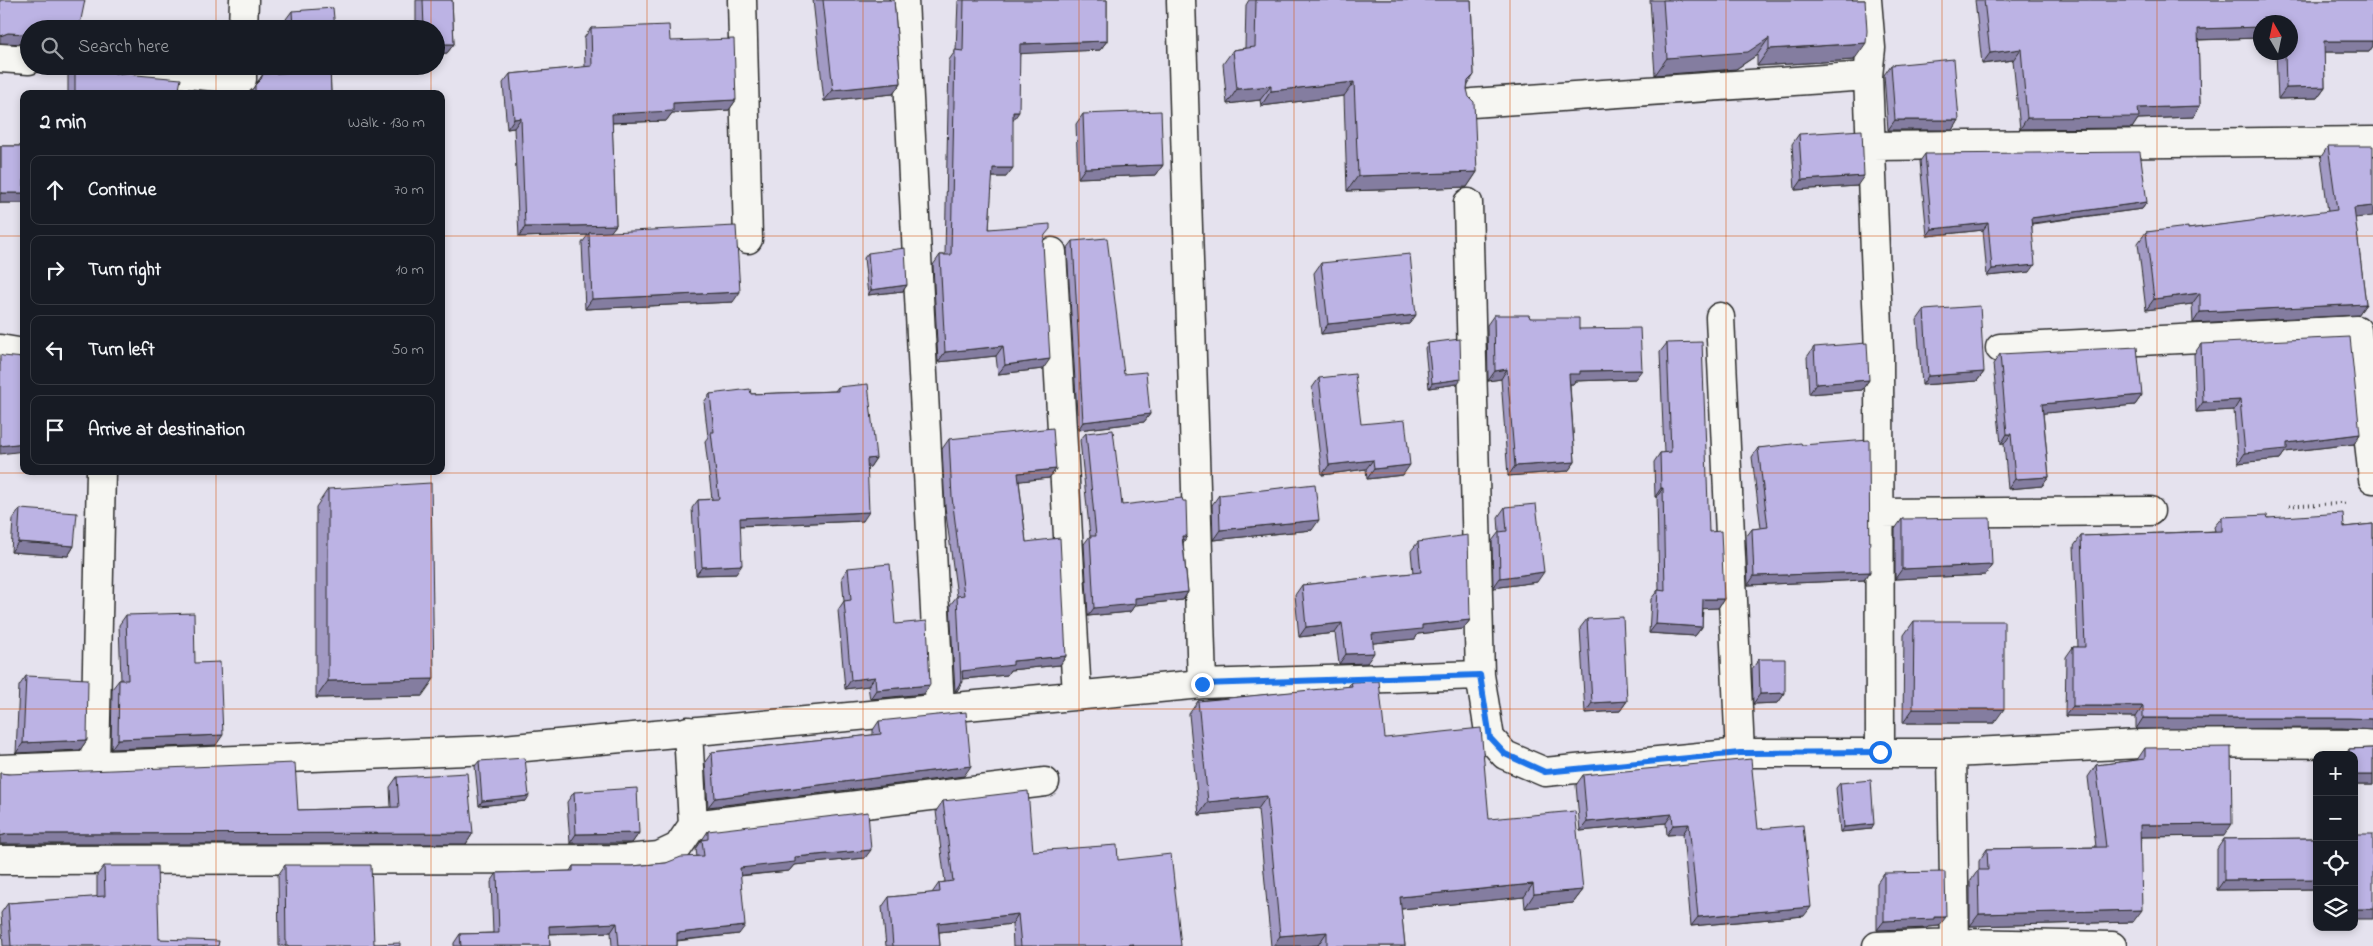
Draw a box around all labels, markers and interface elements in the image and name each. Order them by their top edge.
north arrow [2253,15,2298,60]
search box [20,20,445,75]
icon: search [38,34,66,62]
text: Search here [78,34,169,61]
text: 2 min [40,108,86,138]
text: Walk · 130 m [348,111,425,135]
icon: ahead [41,176,69,204]
text: Continue [88,177,156,204]
text: 70 m [394,178,424,202]
icon: right [41,256,69,284]
text: Turn right [88,257,161,284]
text: 10 m [396,258,424,282]
icon: left [41,336,69,364]
text: Turn left [88,337,155,364]
text: 50 m [392,338,424,362]
icon: arrive [41,416,69,444]
text: Arrive at destination [88,417,245,444]
route end [1191,673,1214,696]
route start [1869,741,1892,764]
map controls [2313,751,2358,931]
button: + [2313,751,2358,796]
button: − [2313,796,2358,841]
button: locate [2313,841,2358,886]
button: layers [2313,886,2358,931]

